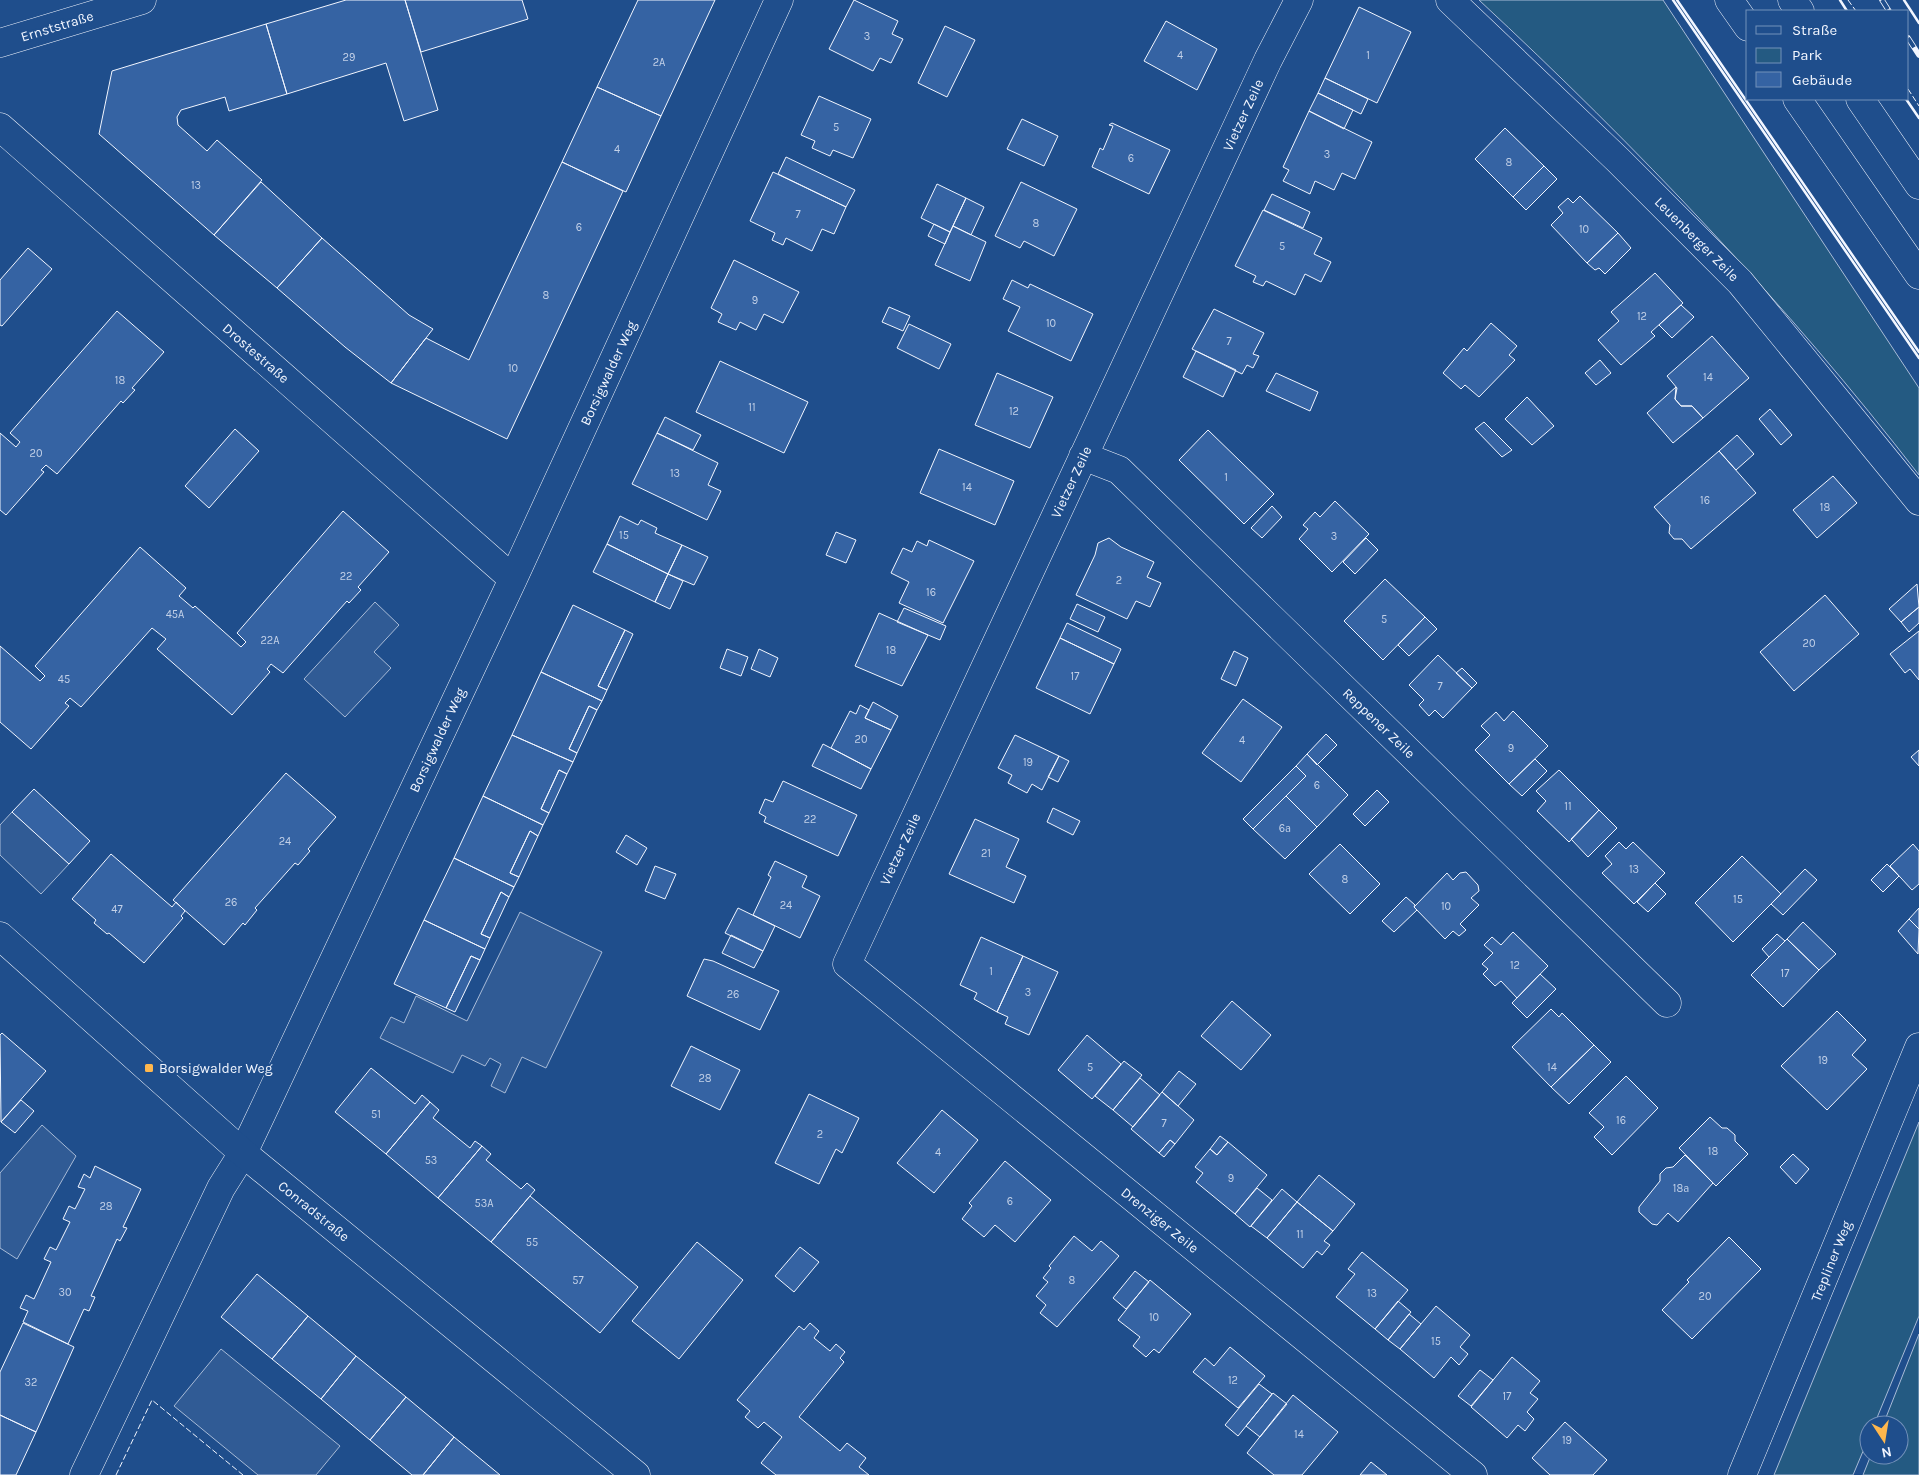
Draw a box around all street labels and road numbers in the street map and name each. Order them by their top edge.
street label: Ernststraße [19,7,96,46]
street label: Vietzer Zeile [1219,77,1268,154]
street label: Leuenberger Zeile [1651,194,1742,285]
street label: Borsigwalder Weg [577,318,640,428]
street label: Drostestraße [219,320,293,387]
street label: Vietzer Zeile [1047,444,1096,521]
street label: Borsigwalder Weg [406,685,469,795]
street label: Reppener Zeile [1339,685,1418,762]
street label: Vietzer Zeile [876,811,925,888]
street label: Conradstraße [275,1177,353,1245]
street label: Drenziger Zeile [1117,1184,1202,1257]
street label: Trepliner Weg [1808,1218,1855,1304]

